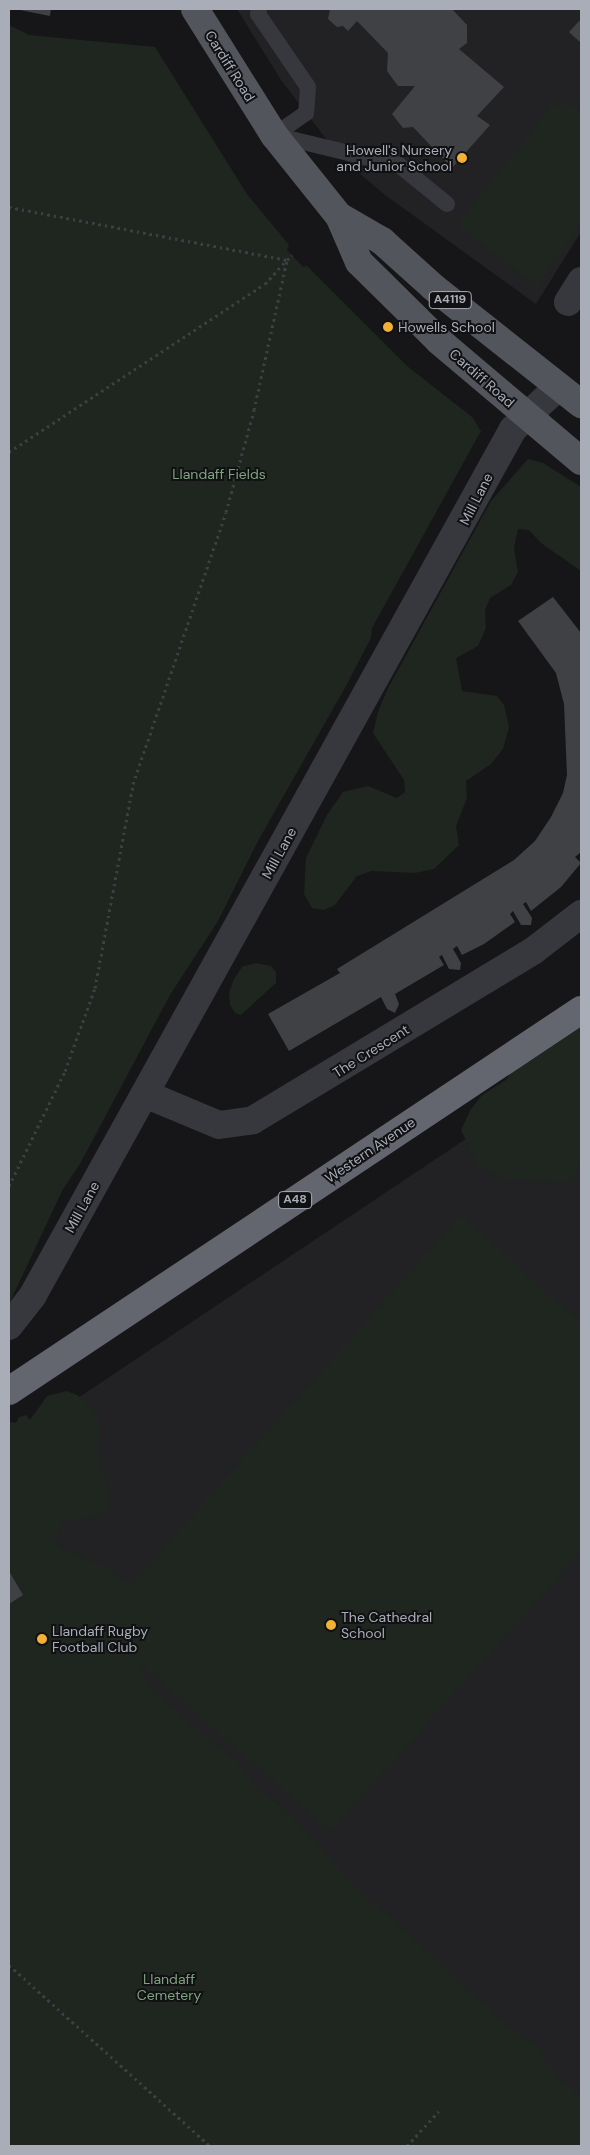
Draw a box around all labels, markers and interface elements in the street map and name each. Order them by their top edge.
street label: Cardiff Road [202,27,258,105]
place label: Howell's Nursery and Junior School [336,142,452,174]
marker: Howell's Nursery and Junior School [456,152,468,164]
road number: A4119 [429,290,471,310]
place label: Howells School [398,319,495,335]
marker: Howells School [382,321,394,333]
street label: Cardiff Road [446,345,518,411]
park label: Llandaff Fields [172,466,266,482]
street label: Mill Lane [456,470,496,528]
street label: Mill Lane [258,824,300,882]
street label: The Crescent [330,1021,412,1081]
street label: Western Avenue [322,1114,418,1186]
street label: Mill Lane [61,1178,103,1236]
road number: A48 [278,1190,312,1210]
place label: The Cathedral School [341,1609,432,1641]
marker: The Cathedral School [325,1619,337,1631]
place label: Llandaff Rugby Football Club [52,1623,148,1655]
marker: Llandaff Rugby Football Club [36,1633,48,1645]
park label: Llandaff Cemetery [137,1971,201,2004]

